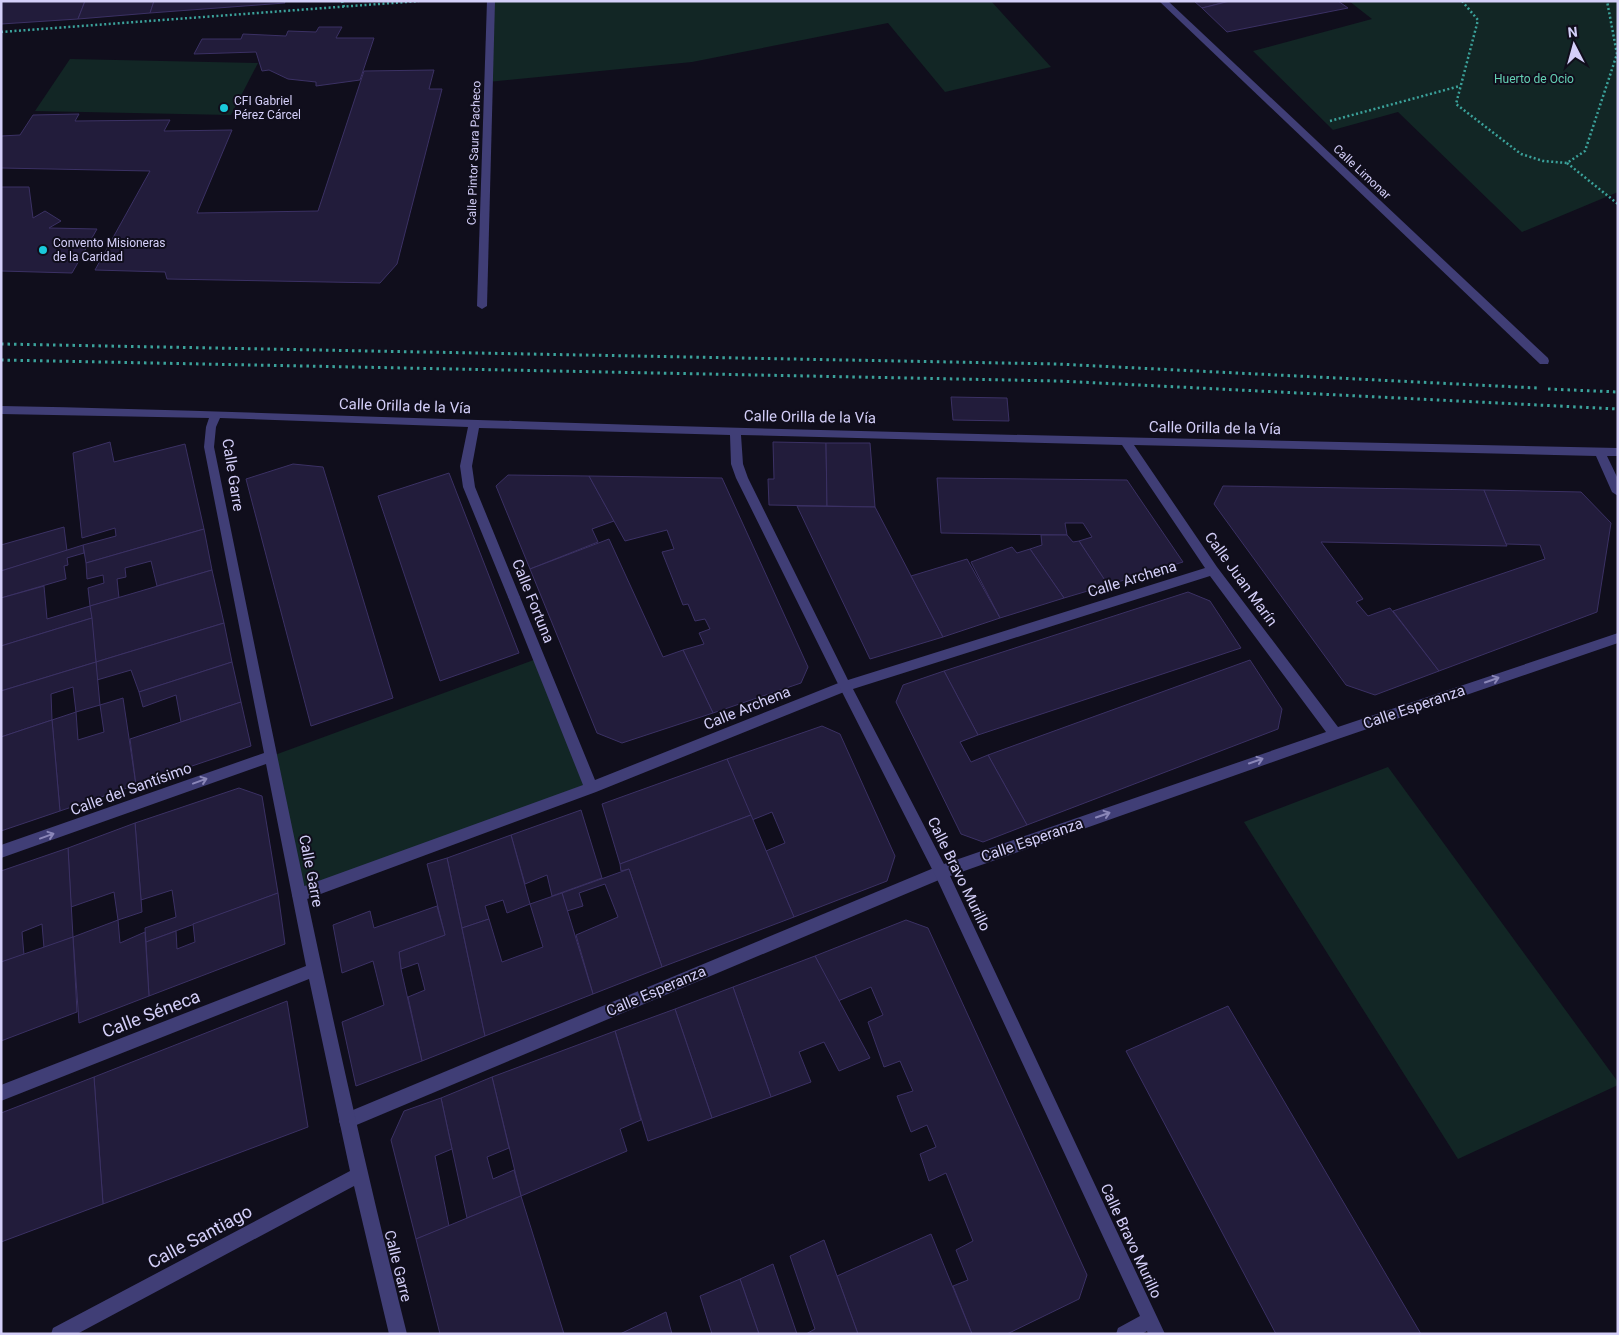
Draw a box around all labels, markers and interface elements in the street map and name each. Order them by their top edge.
north arrow [1549,20,1599,70]
text: N [1567,24,1578,41]
park label: Huerto de Ocio [1494,72,1574,86]
street label: Calle Pintor Saura Pacheco [464,80,484,225]
place label: CFI Gabriel Pérez Cárcel [234,94,301,122]
marker: CFI Gabriel Pérez Cárcel [218,102,230,114]
street label: Calle Limonar [1330,142,1394,202]
place label: Convento Misioneras de la Caridad [53,236,166,264]
marker: Convento Misioneras de la Caridad [37,244,49,256]
street label: Calle Orilla de la Vía [339,395,471,417]
street label: Calle Orilla de la Vía [744,407,876,427]
street label: Calle Orilla de la Vía [1149,418,1281,438]
street label: Calle Garre [218,437,248,513]
street label: Calle Juan Marín [1201,528,1281,630]
street label: Calle Fortuna [508,557,558,645]
street label: Calle Archena [1085,557,1179,601]
one-way arrow [1484,675,1500,684]
street label: Calle Esperanza [1361,681,1467,733]
street label: Calle Archena [701,682,793,734]
one-way arrow [1248,756,1264,766]
street label: Calle del Santísimo [68,759,194,819]
one-way arrow [192,776,208,785]
one-way arrow [1094,810,1110,819]
street label: Calle Bravo Murillo [924,814,994,934]
street label: Calle Esperanza [979,814,1085,866]
one-way arrow [39,831,54,840]
street label: Calle Garre [295,833,327,909]
street label: Calle Esperanza [604,962,708,1020]
street label: Calle Séneca [99,985,203,1042]
street label: Calle Bravo Murillo [1097,1181,1165,1301]
street label: Calle Santiago [144,1200,256,1273]
street label: Calle Garre [380,1228,416,1304]

